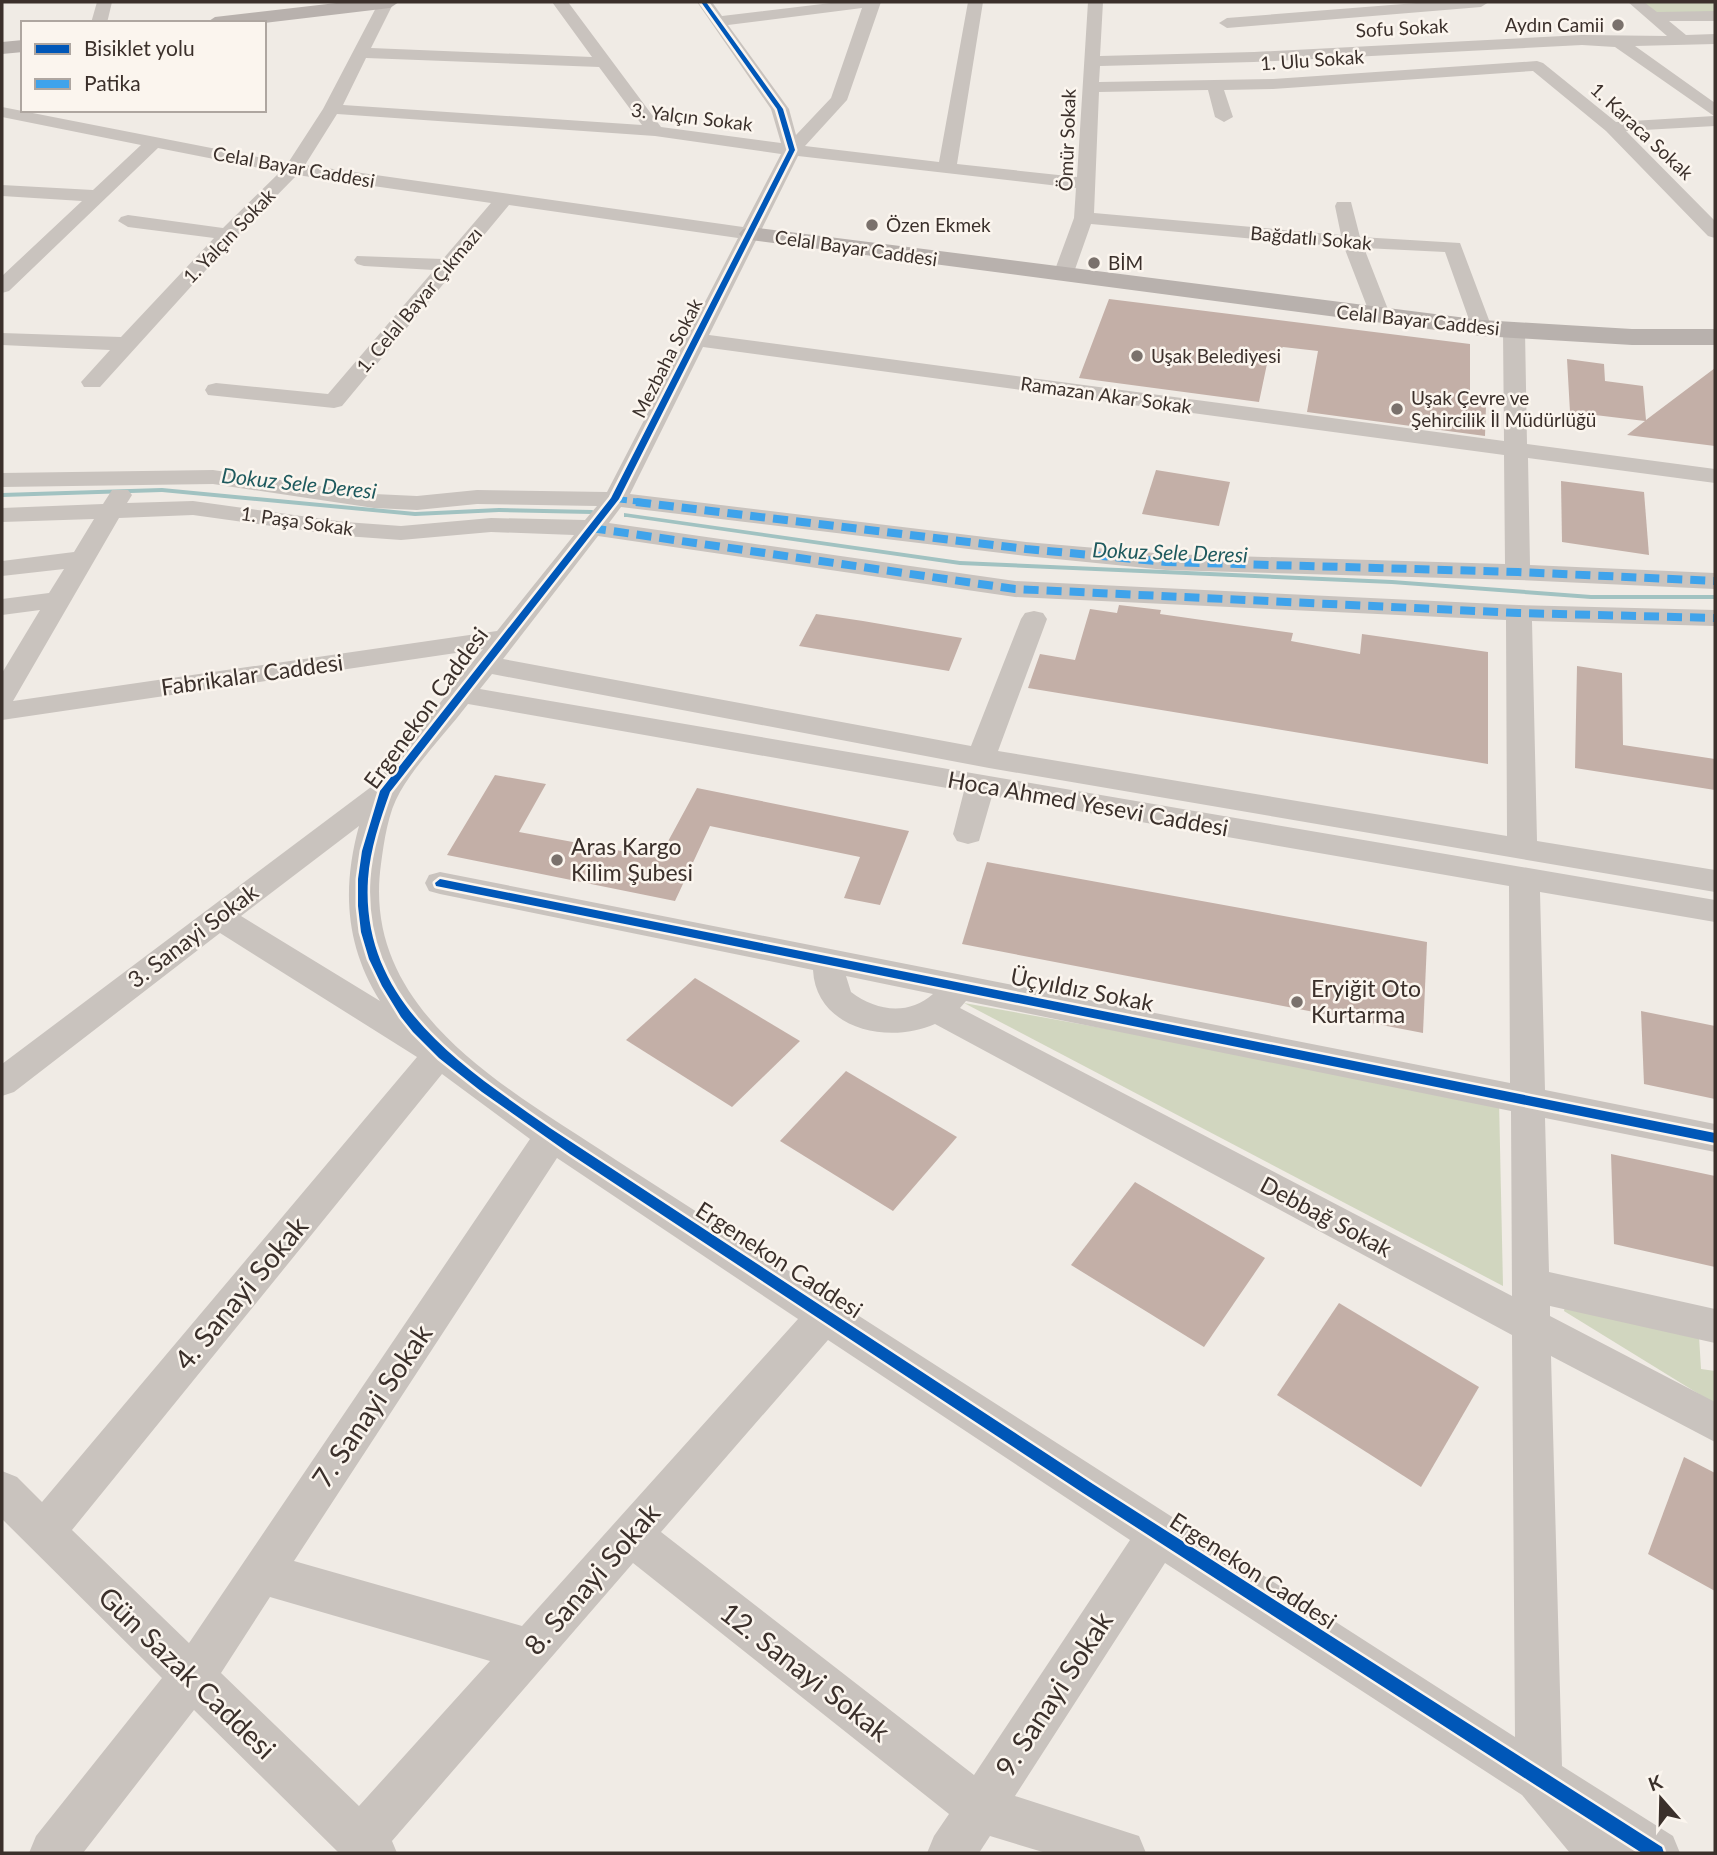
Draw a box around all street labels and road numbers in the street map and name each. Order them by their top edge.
street label: Sofu Sokak [1355,14,1449,41]
street label: 1. Ulu Sokak [1259,44,1365,75]
street label: 1. Karaca Sokak [1586,77,1699,184]
street label: Ömür Sokak [1053,88,1080,192]
street label: 3. Yalçın Sokak [630,98,754,135]
street label: Celal Bayar Caddesi [211,141,377,192]
street label: 1. Yalçın Sokak [178,183,280,288]
street label: Bağdatlı Sokak [1249,221,1373,254]
street label: 1. Celal Bayar Çıkmazı [351,222,486,377]
street label: Celal Bayar Caddesi [773,225,939,270]
street label: Mezbaha Sokak [627,294,707,421]
street label: Celal Bayar Caddesi [1335,300,1501,340]
street label: Ramazan Akar Sokak [1019,371,1193,418]
street label: 1. Paşa Sokak [239,501,355,540]
street label: Ergenekon Caddesi [357,621,493,794]
street label: Fabrikalar Caddesi [159,647,345,701]
street label: Hoca Ahmed Yesevi Caddesi [946,765,1231,841]
street label: 3. Sanayi Sokak [122,877,263,993]
street label: Üçyıldız Sokak [1008,961,1156,1017]
street label: Debbağ Sokak [1256,1170,1397,1263]
street label: Ergenekon Caddesi [691,1195,868,1323]
street label: 4. Sanayi Sokak [166,1208,315,1376]
street label: 7. Sanayi Sokak [304,1317,439,1494]
street label: 8. Sanayi Sokak [516,1495,667,1661]
street label: Ergenekon Caddesi [1165,1506,1342,1634]
street label: Gün Sazak Caddesi [92,1579,283,1765]
street label: 12. Sanayi Sokak [714,1594,898,1749]
street label: 9. Sanayi Sokak [987,1604,1120,1782]

